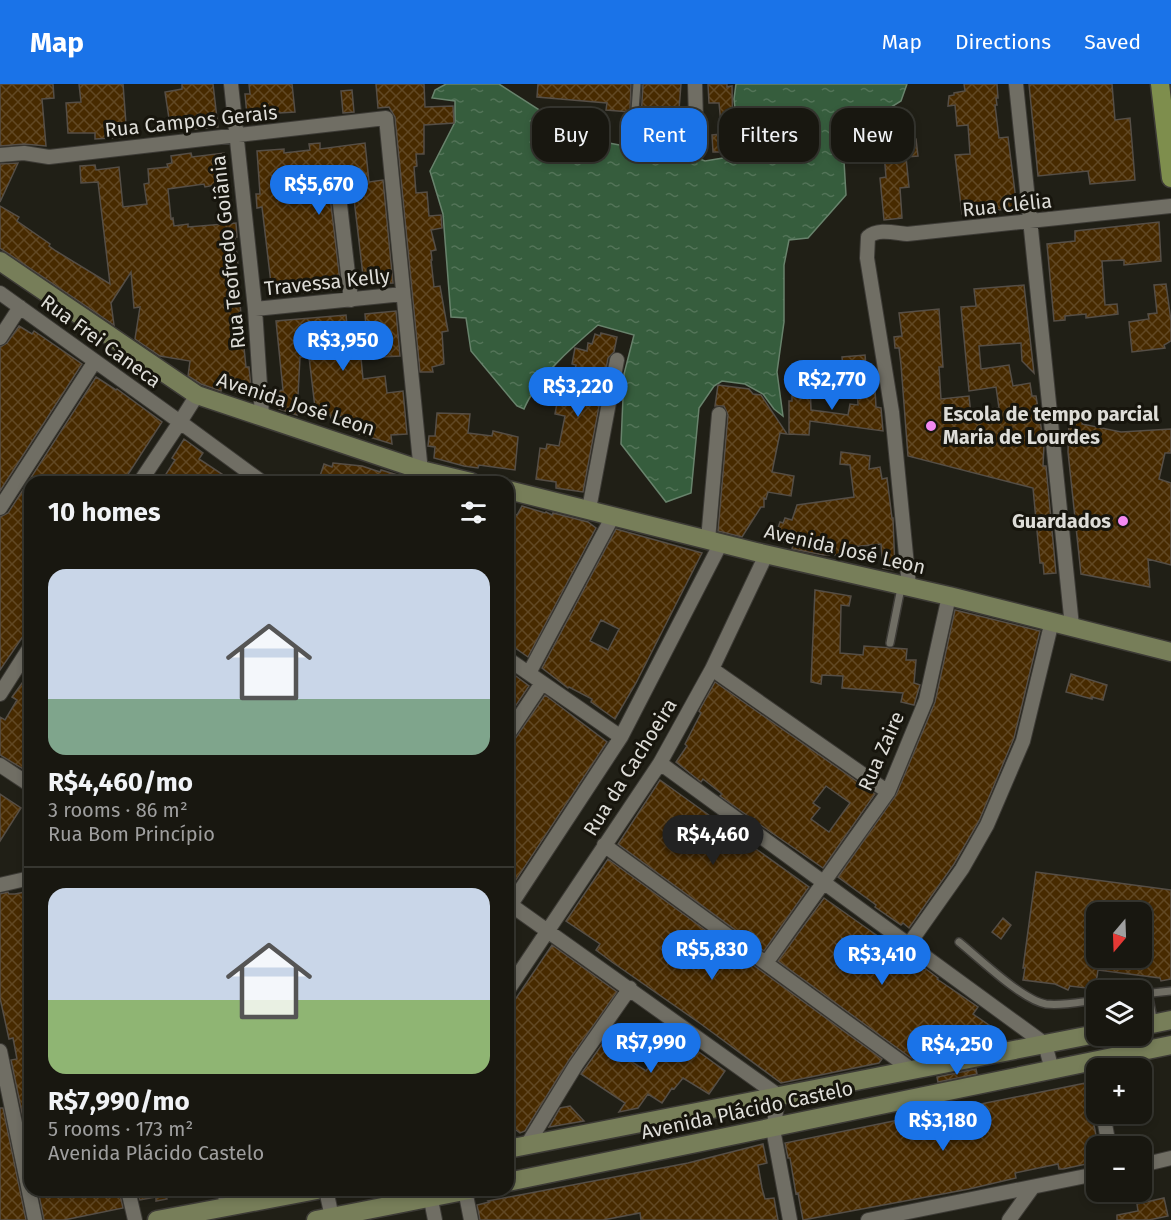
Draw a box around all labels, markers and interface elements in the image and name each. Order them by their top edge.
text: Map [30,26,84,59]
text: Map [882,29,922,55]
text: Directions [955,29,1051,55]
text: Saved [1084,29,1141,55]
street label: Rua Campos Gerais [103,100,279,142]
chip: Buy [532,108,609,162]
chip: Rent [621,108,707,162]
chip: Filters [719,108,819,162]
chip: New [831,108,914,162]
street label: Rua Teofredo Goiânia [206,154,250,350]
pin: R$5,670 [264,165,374,216]
text: R$5,670 [284,172,354,196]
street label: Rua Clélia [961,188,1053,222]
street label: Travessa Kelly [263,263,391,301]
street label: Rua Frei Caneca [36,289,166,393]
pin: R$3,950 [288,321,398,372]
text: R$3,950 [307,328,379,352]
pin: R$2,770 [777,360,887,411]
street label: Avenida José Leon [214,367,378,441]
pin: R$3,220 [523,367,633,418]
text: R$2,770 [798,367,866,391]
text: R$3,220 [543,374,613,398]
place label: Escola de tempo parcial Maria de Lourdes [943,402,1159,449]
marker: Escola de tempo parcial Maria de Lourdes [924,419,938,433]
icon: filters [457,496,490,529]
text: 10 homes [48,497,161,528]
place label: Guardados [1012,509,1111,533]
marker: Guardados [1116,514,1130,528]
street label: Avenida José Leon [762,519,928,579]
icon: home [215,608,323,716]
street label: Rua da Cachoeira [578,694,682,840]
street label: Rua Zaire [853,707,909,795]
text: R$4,460/mo [48,767,193,798]
text: 3 rooms · 86 m² [48,798,188,822]
pin: R$4,460 [658,815,768,866]
text: Rua Bom Princípio [48,822,215,846]
text: R$4,460 [676,822,750,846]
north arrow [1086,902,1152,968]
map controls [1086,902,1152,1202]
icon: home [215,927,323,1035]
pin: R$5,830 [657,930,767,981]
pin: R$3,410 [827,935,937,986]
text: R$5,830 [676,937,748,961]
text: R$3,410 [848,942,916,966]
button: layers [1086,980,1152,1046]
pin: R$7,990 [596,1023,706,1074]
pin: R$4,250 [902,1025,1012,1076]
text: R$7,990 [616,1030,686,1054]
text: R$4,250 [921,1032,993,1056]
button: + [1086,1058,1152,1124]
street label: Avenida Plácido Castelo [639,1076,855,1144]
text: R$7,990/mo [48,1086,190,1117]
pin: R$3,180 [888,1101,998,1152]
text: R$3,180 [909,1108,977,1132]
text: 5 rooms · 173 m² [48,1117,193,1141]
button: − [1086,1136,1152,1202]
text: Avenida Plácido Castelo [48,1141,264,1165]

